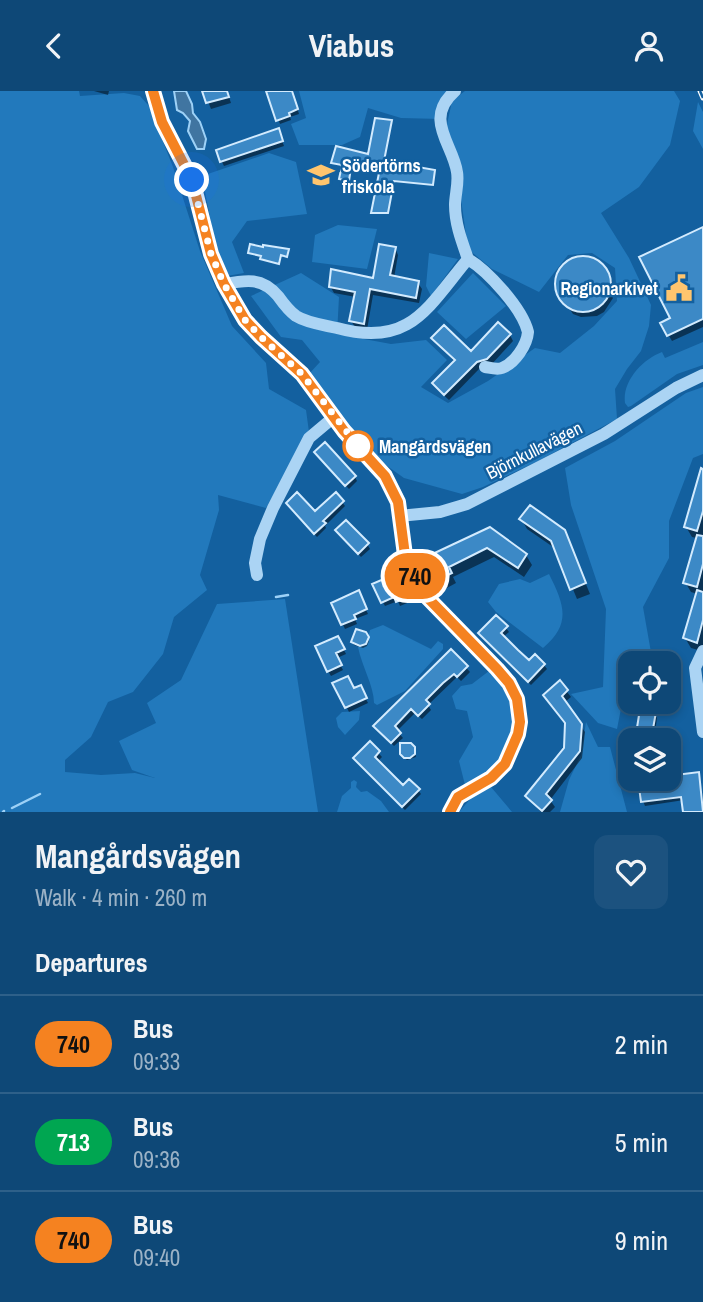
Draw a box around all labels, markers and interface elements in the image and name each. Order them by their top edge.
text: Viabus [309,24,394,67]
icon: back [35,27,73,65]
icon: person [630,27,668,65]
place label: Södertörns friskola [342,153,421,199]
school or university icon: Södertörns friskola [306,160,336,190]
your location [174,162,209,197]
public building icon: Regionarkivet [664,273,694,303]
place label: Regionarkivet [560,276,658,301]
street label: Björnkullavägen [482,415,586,485]
marker: Mangårdsvägen [343,431,373,461]
place label: Mangårdsvägen [379,434,491,459]
line badge: 740 [375,553,455,599]
text: 740 [399,560,431,592]
map controls [618,651,681,791]
button: locate [618,651,681,714]
button: layers [618,728,681,791]
text: Mangårdsvägen [35,834,241,878]
button: heart [594,835,668,909]
text: Walk · 4 min · 260 m [35,882,207,913]
text: Departures [35,945,148,980]
text: Bus [133,1011,173,1046]
text: 2 min [615,1027,668,1062]
text: 740 [57,1028,90,1060]
text: 09:33 [133,1046,180,1077]
text: Bus [133,1109,173,1144]
text: 5 min [615,1125,668,1160]
text: 713 [57,1126,90,1158]
text: 09:36 [133,1144,180,1175]
text: Bus [133,1207,173,1242]
text: 9 min [615,1223,668,1258]
text: 740 [57,1224,90,1256]
text: 09:40 [133,1242,180,1273]

